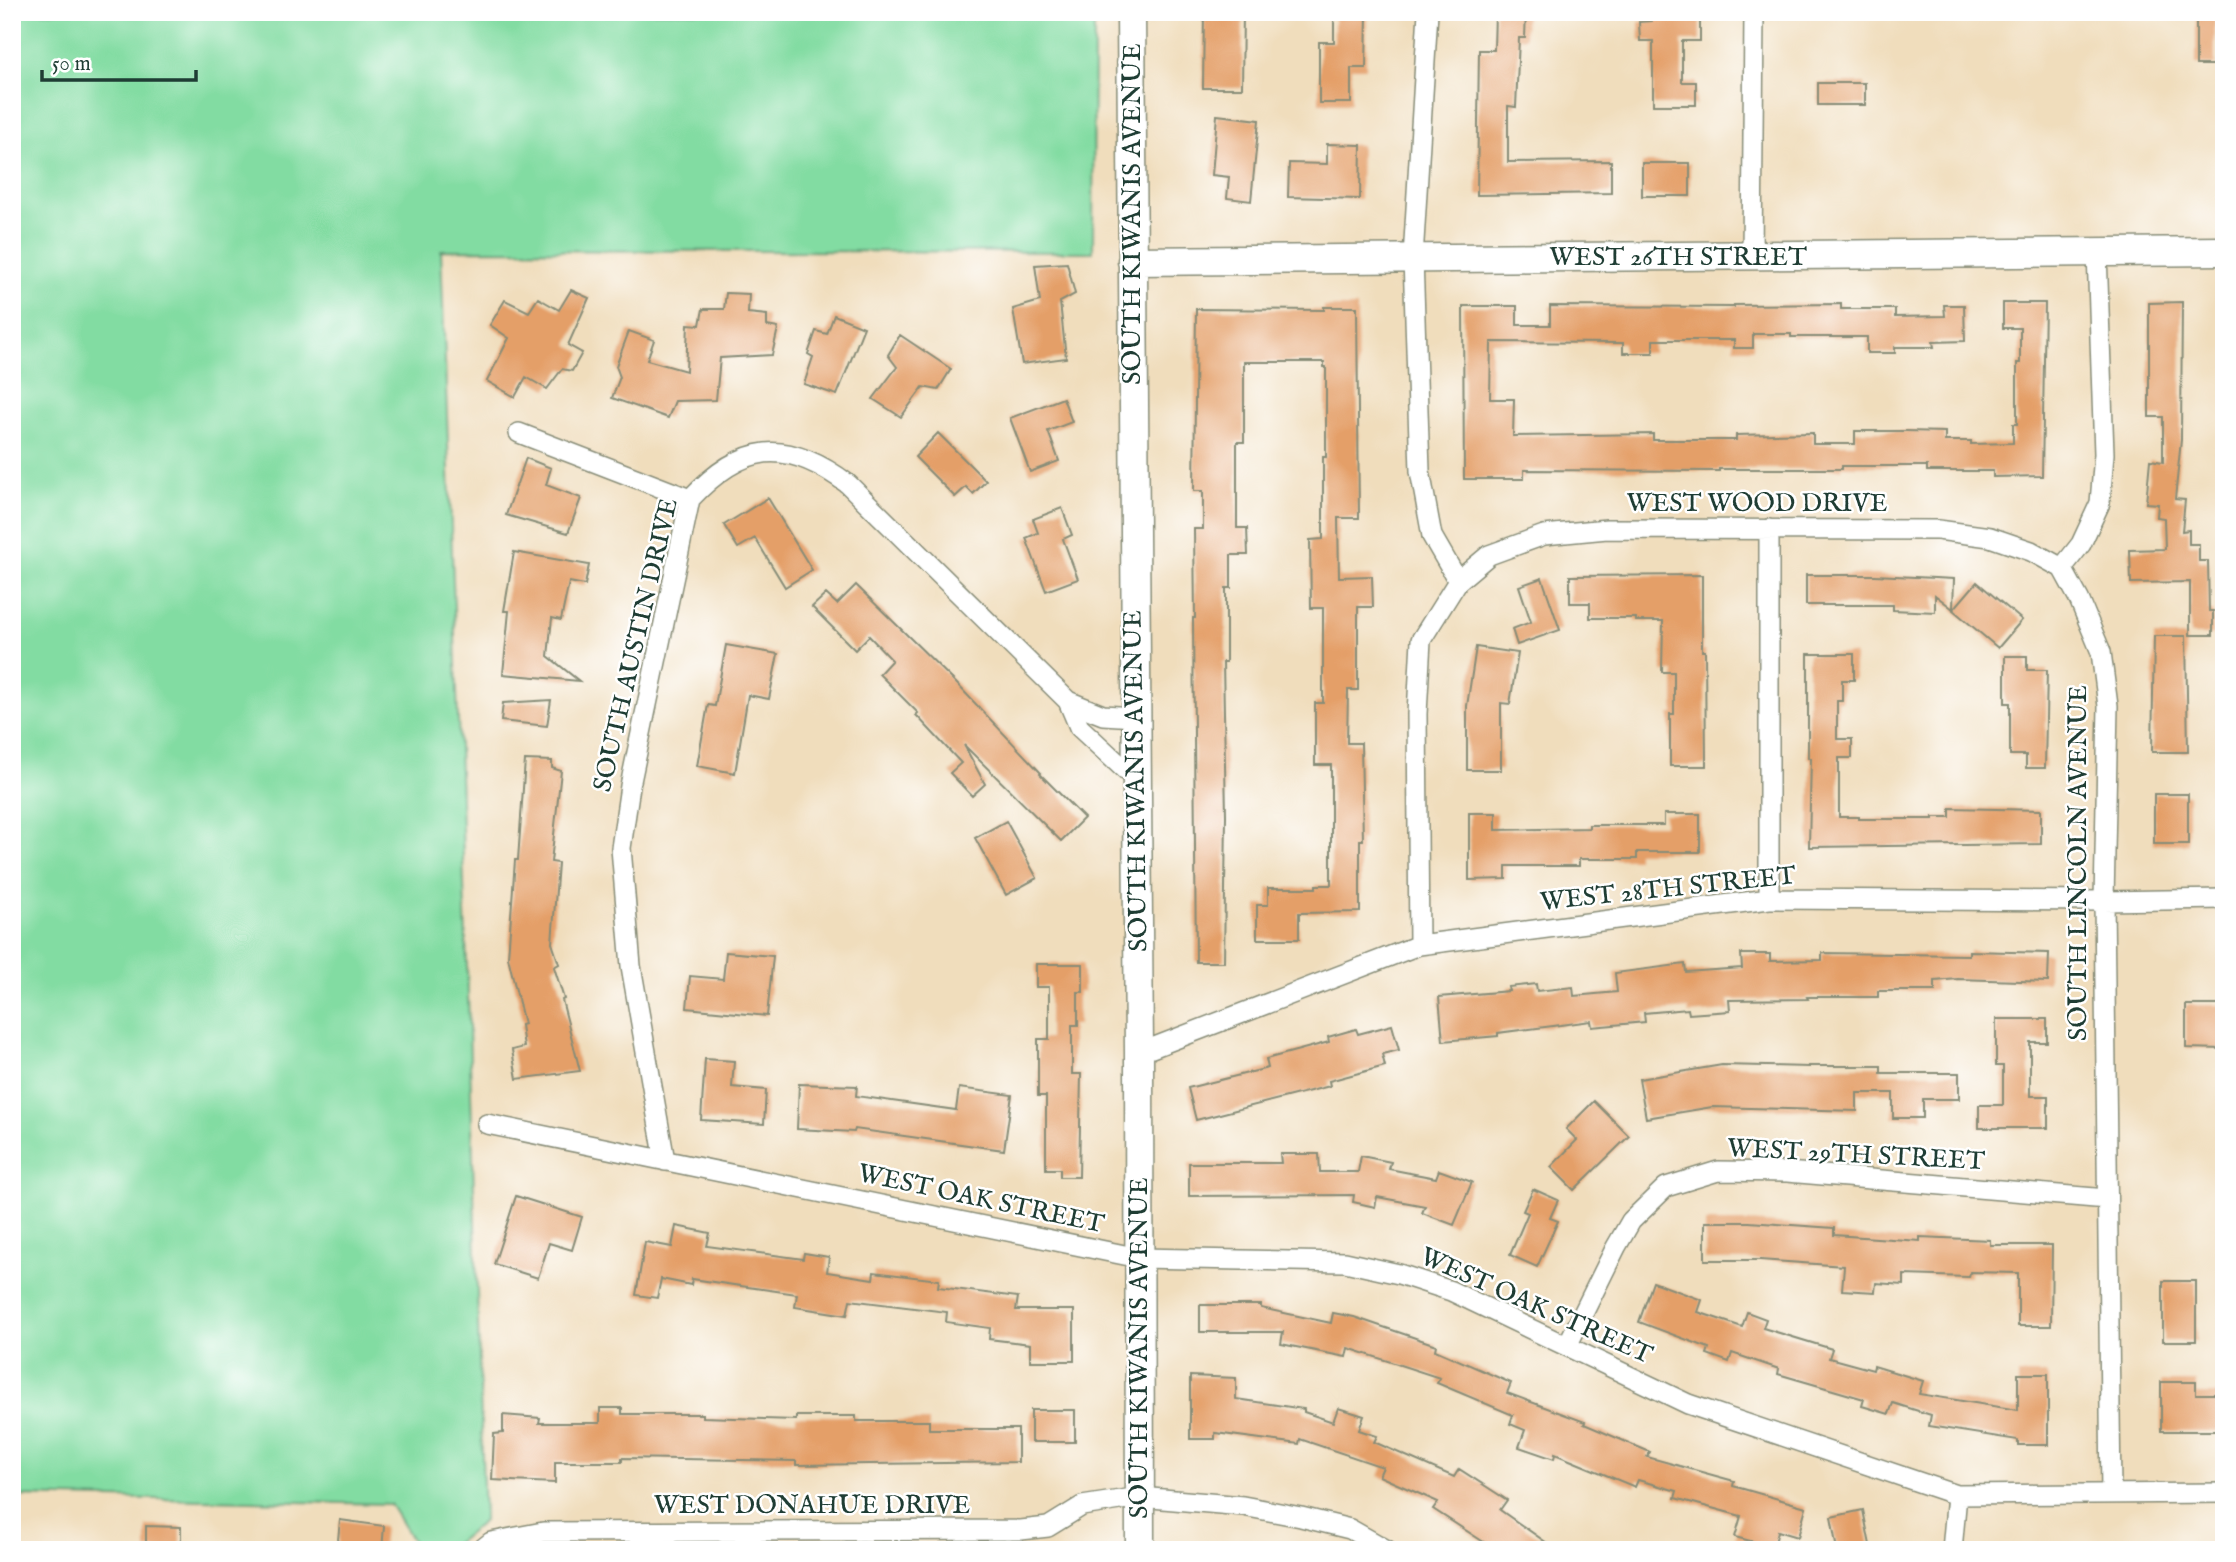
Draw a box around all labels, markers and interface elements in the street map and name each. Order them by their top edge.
scale bar [42,38,196,82]
street label: SOUTH KIWANIS AVENUE [1116,43,1149,385]
text: 50 m [52,51,91,78]
street label: WEST 26TH STREET [1549,241,1807,274]
street label: WEST WOOD DRIVE [1626,487,1888,520]
street label: SOUTH AUSTIN DRIVE [586,495,686,795]
street label: SOUTH KIWANIS AVENUE [1117,610,1155,952]
street label: SOUTH LINCOLN AVENUE [2062,685,2095,1041]
street label: WEST 28TH STREET [1539,859,1798,919]
street label: WEST 29TH STREET [1726,1132,1986,1178]
street label: WEST OAK STREET [855,1157,1107,1241]
street label: SOUTH KIWANIS AVENUE [1123,1177,1156,1519]
street label: WEST OAK STREET [1415,1240,1657,1372]
street label: WEST DONAHUE DRIVE [654,1489,970,1522]

